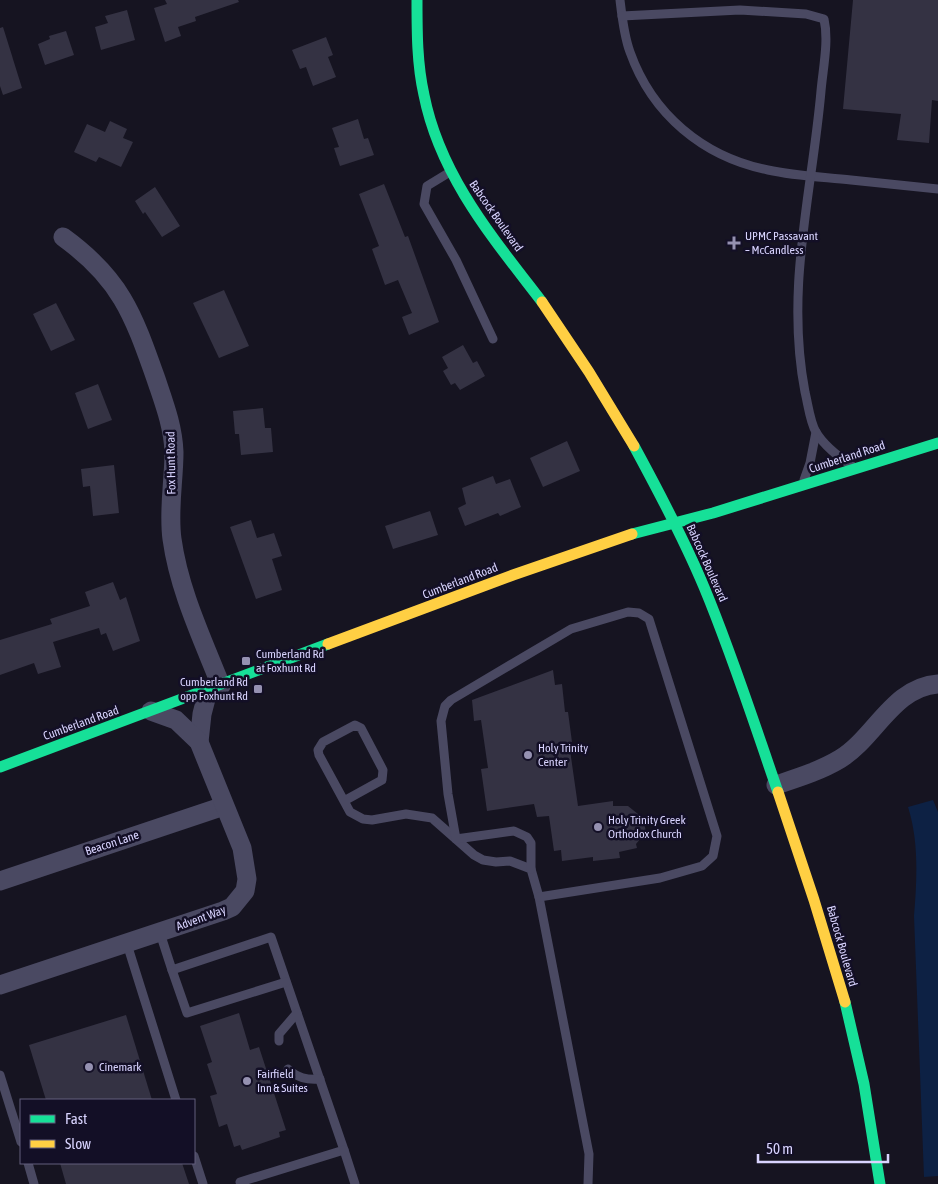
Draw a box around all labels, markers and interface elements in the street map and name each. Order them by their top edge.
street label: Babcock Boulevard [466,178,526,254]
place label: UPMC Passavant – McCandless [745,229,819,257]
marker: UPMC Passavant – McCandless [727,236,741,250]
street label: Fox Hunt Road [163,431,179,495]
street label: Cumberland Road [807,438,887,476]
street label: Babcock Boulevard [684,522,730,604]
street label: Cumberland Road [420,560,500,602]
place label: Cumberland Rd at Foxhunt Rd [256,647,324,675]
marker: Cumberland Rd at Foxhunt Rd [240,655,252,667]
place label: Cumberland Rd opp Foxhunt Rd [180,675,248,703]
marker: Cumberland Rd opp Foxhunt Rd [252,683,264,695]
street label: Cumberland Road [41,703,121,743]
place label: Holy Trinity Center [538,741,588,769]
marker: Holy Trinity Center [522,749,534,761]
place label: Holy Trinity Greek Orthodox Church [608,813,686,841]
marker: Holy Trinity Greek Orthodox Church [592,821,604,833]
street label: Beacon Lane [83,828,141,858]
street label: Advent Way [174,903,228,933]
street label: Babcock Boulevard [824,904,860,988]
place label: Cinemark [99,1060,142,1074]
marker: Cinemark [83,1061,95,1073]
place label: Fairfield Inn & Suites [257,1067,308,1095]
marker: Fairfield Inn & Suites [241,1075,253,1087]
legend [20,1099,195,1164]
text: Fast [65,1110,87,1127]
scale bar [758,1132,888,1164]
text: Slow [65,1135,91,1152]
text: 50 m [766,1140,793,1157]

